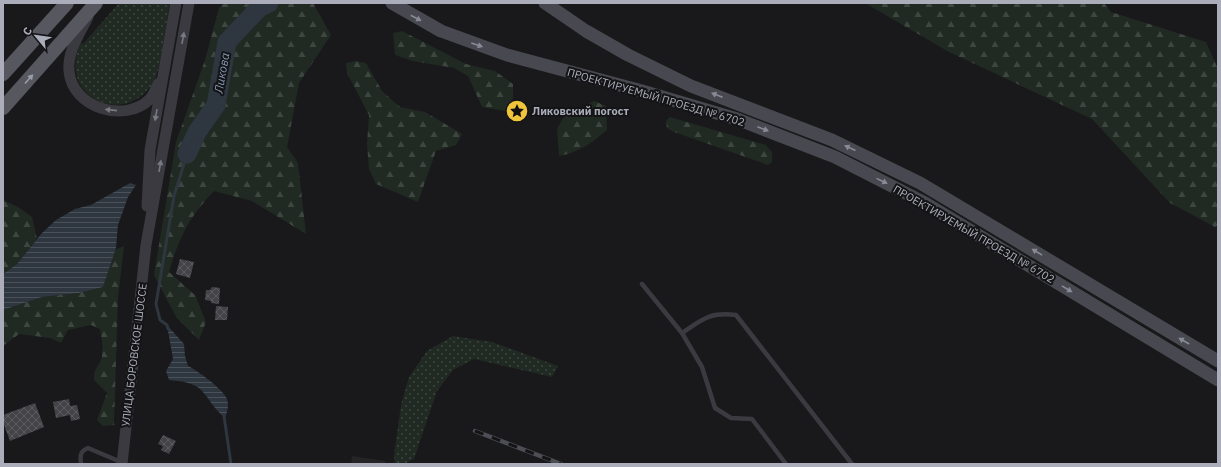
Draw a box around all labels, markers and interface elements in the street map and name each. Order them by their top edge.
one-way arrow [410,14,422,21]
north arrow [16,16,56,56]
text: С [19,25,35,38]
one-way arrow [180,31,186,44]
one-way arrow [472,42,484,48]
water label: Ликова [210,52,232,95]
street label: ПРОЕКТИРУЕМЫЙ ПРОЕЗД № 6702 [566,65,746,129]
one-way arrow [24,74,33,83]
one-way arrow [710,91,722,97]
place icon: Ликовский погост [504,98,530,124]
place label: Ликовский погост [532,104,630,118]
one-way arrow [105,107,117,113]
one-way arrow [153,109,159,121]
one-way arrow [757,126,769,132]
one-way arrow [844,145,856,151]
one-way arrow [157,159,163,172]
one-way arrow [876,178,888,184]
street label: ПРОЕКТИРУЕМЫЙ ПРОЕЗД № 6702 [891,182,1057,286]
one-way arrow [1031,249,1043,256]
street label: УЛИЦА БОРОВСКОЕ ШОССЕ [118,283,150,427]
one-way arrow [1061,285,1073,292]
one-way arrow [1178,338,1190,345]

